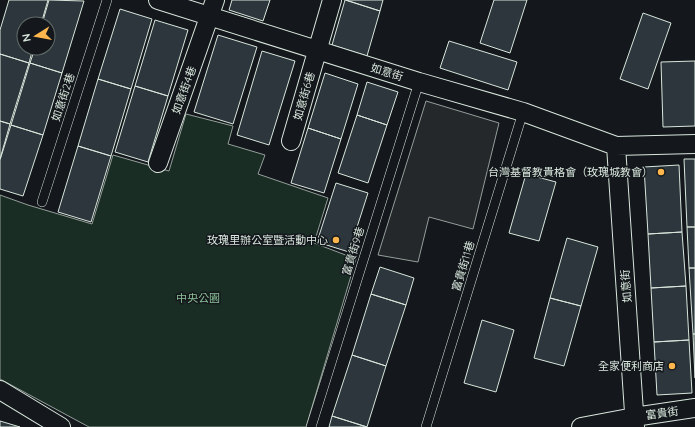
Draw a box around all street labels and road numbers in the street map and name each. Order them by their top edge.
street label: 如意街 [369,60,405,84]
street label: 如意街4巷 [169,64,199,116]
street label: 如意街6巷 [290,70,318,122]
street label: 如意街2巷 [49,71,77,123]
street label: 富貴街9巷 [339,225,367,277]
street label: 富貴街11巷 [449,239,477,293]
street label: 如意街 [618,269,634,303]
street label: 富貴街 [645,404,679,422]

